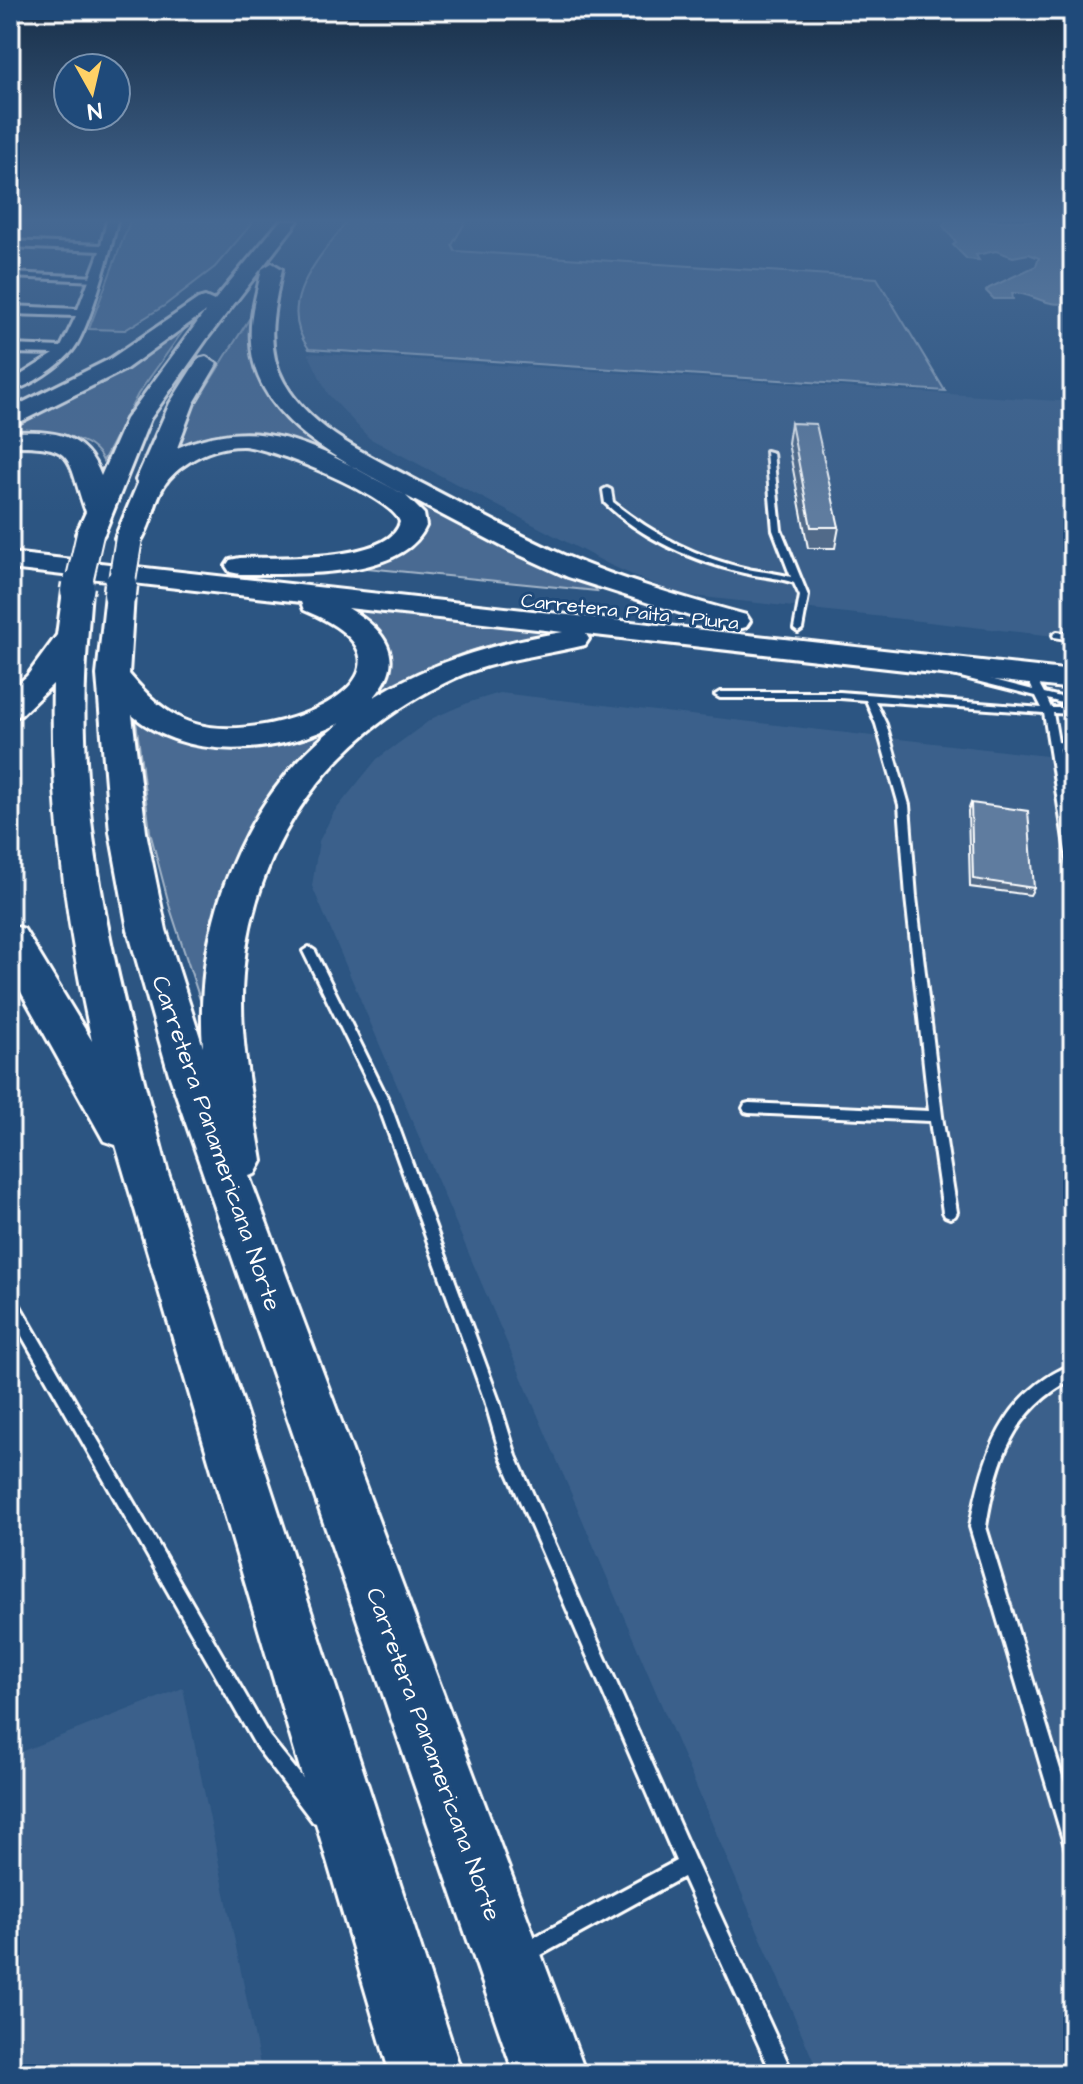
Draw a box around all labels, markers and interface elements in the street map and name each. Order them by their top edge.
north arrow [52,52,132,132]
text: N [85,94,104,127]
street label: Carretera Paita - Piura [520,587,740,637]
street label: Carretera Panamericana Norte [143,971,289,1315]
street label: Carretera Panamericana Norte [357,1583,509,1926]

